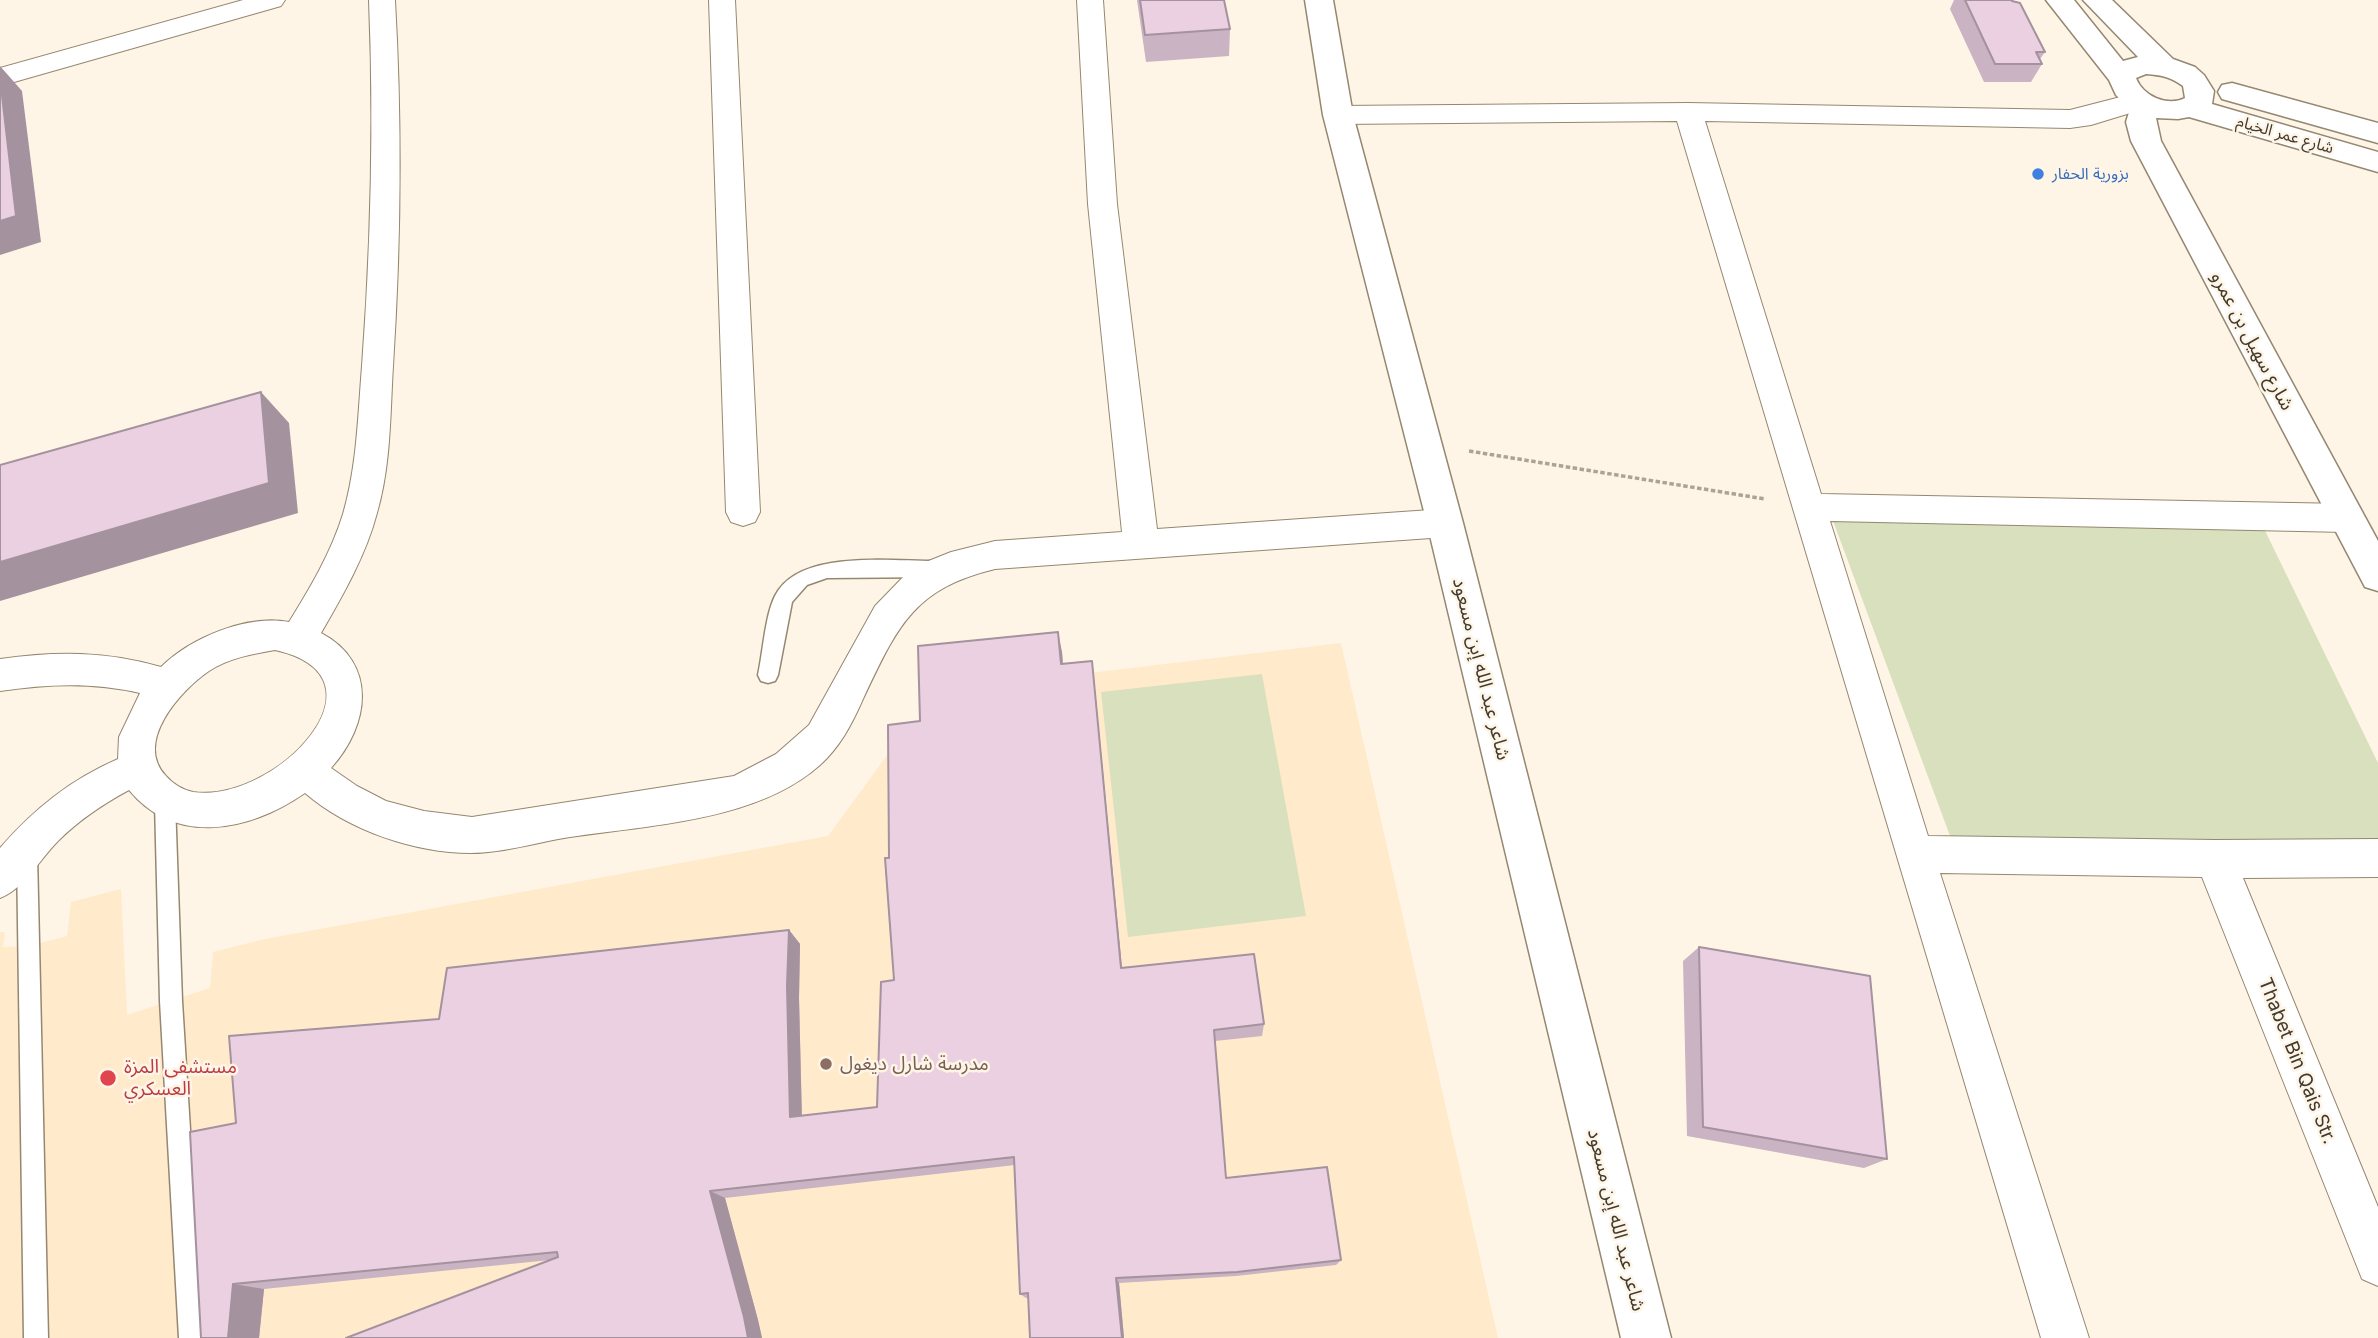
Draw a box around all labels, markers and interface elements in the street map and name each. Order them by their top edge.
street label: شارع عمر الخيام [2234,112,2336,158]
place label: بزورية الحفار [2052,164,2129,184]
marker: بزورية الحفار [2030,166,2046,182]
street label: شارع سهيل بن عمرو [2206,268,2298,414]
street label: شاعر عبد الله إبن مسعود [1447,576,1515,762]
street label: Thabet Bin Qais Str. [2253,975,2341,1147]
place label: مدرسة شارل ديغول [840,1053,989,1075]
place label: مستشفى المزة العسكري [124,1056,237,1100]
marker: مدرسة شارل ديغول [818,1056,834,1072]
marker: مستشفى المزة العسكري [98,1068,118,1088]
street label: شاعر عبد الله إبن مسعود [1582,1127,1650,1313]

